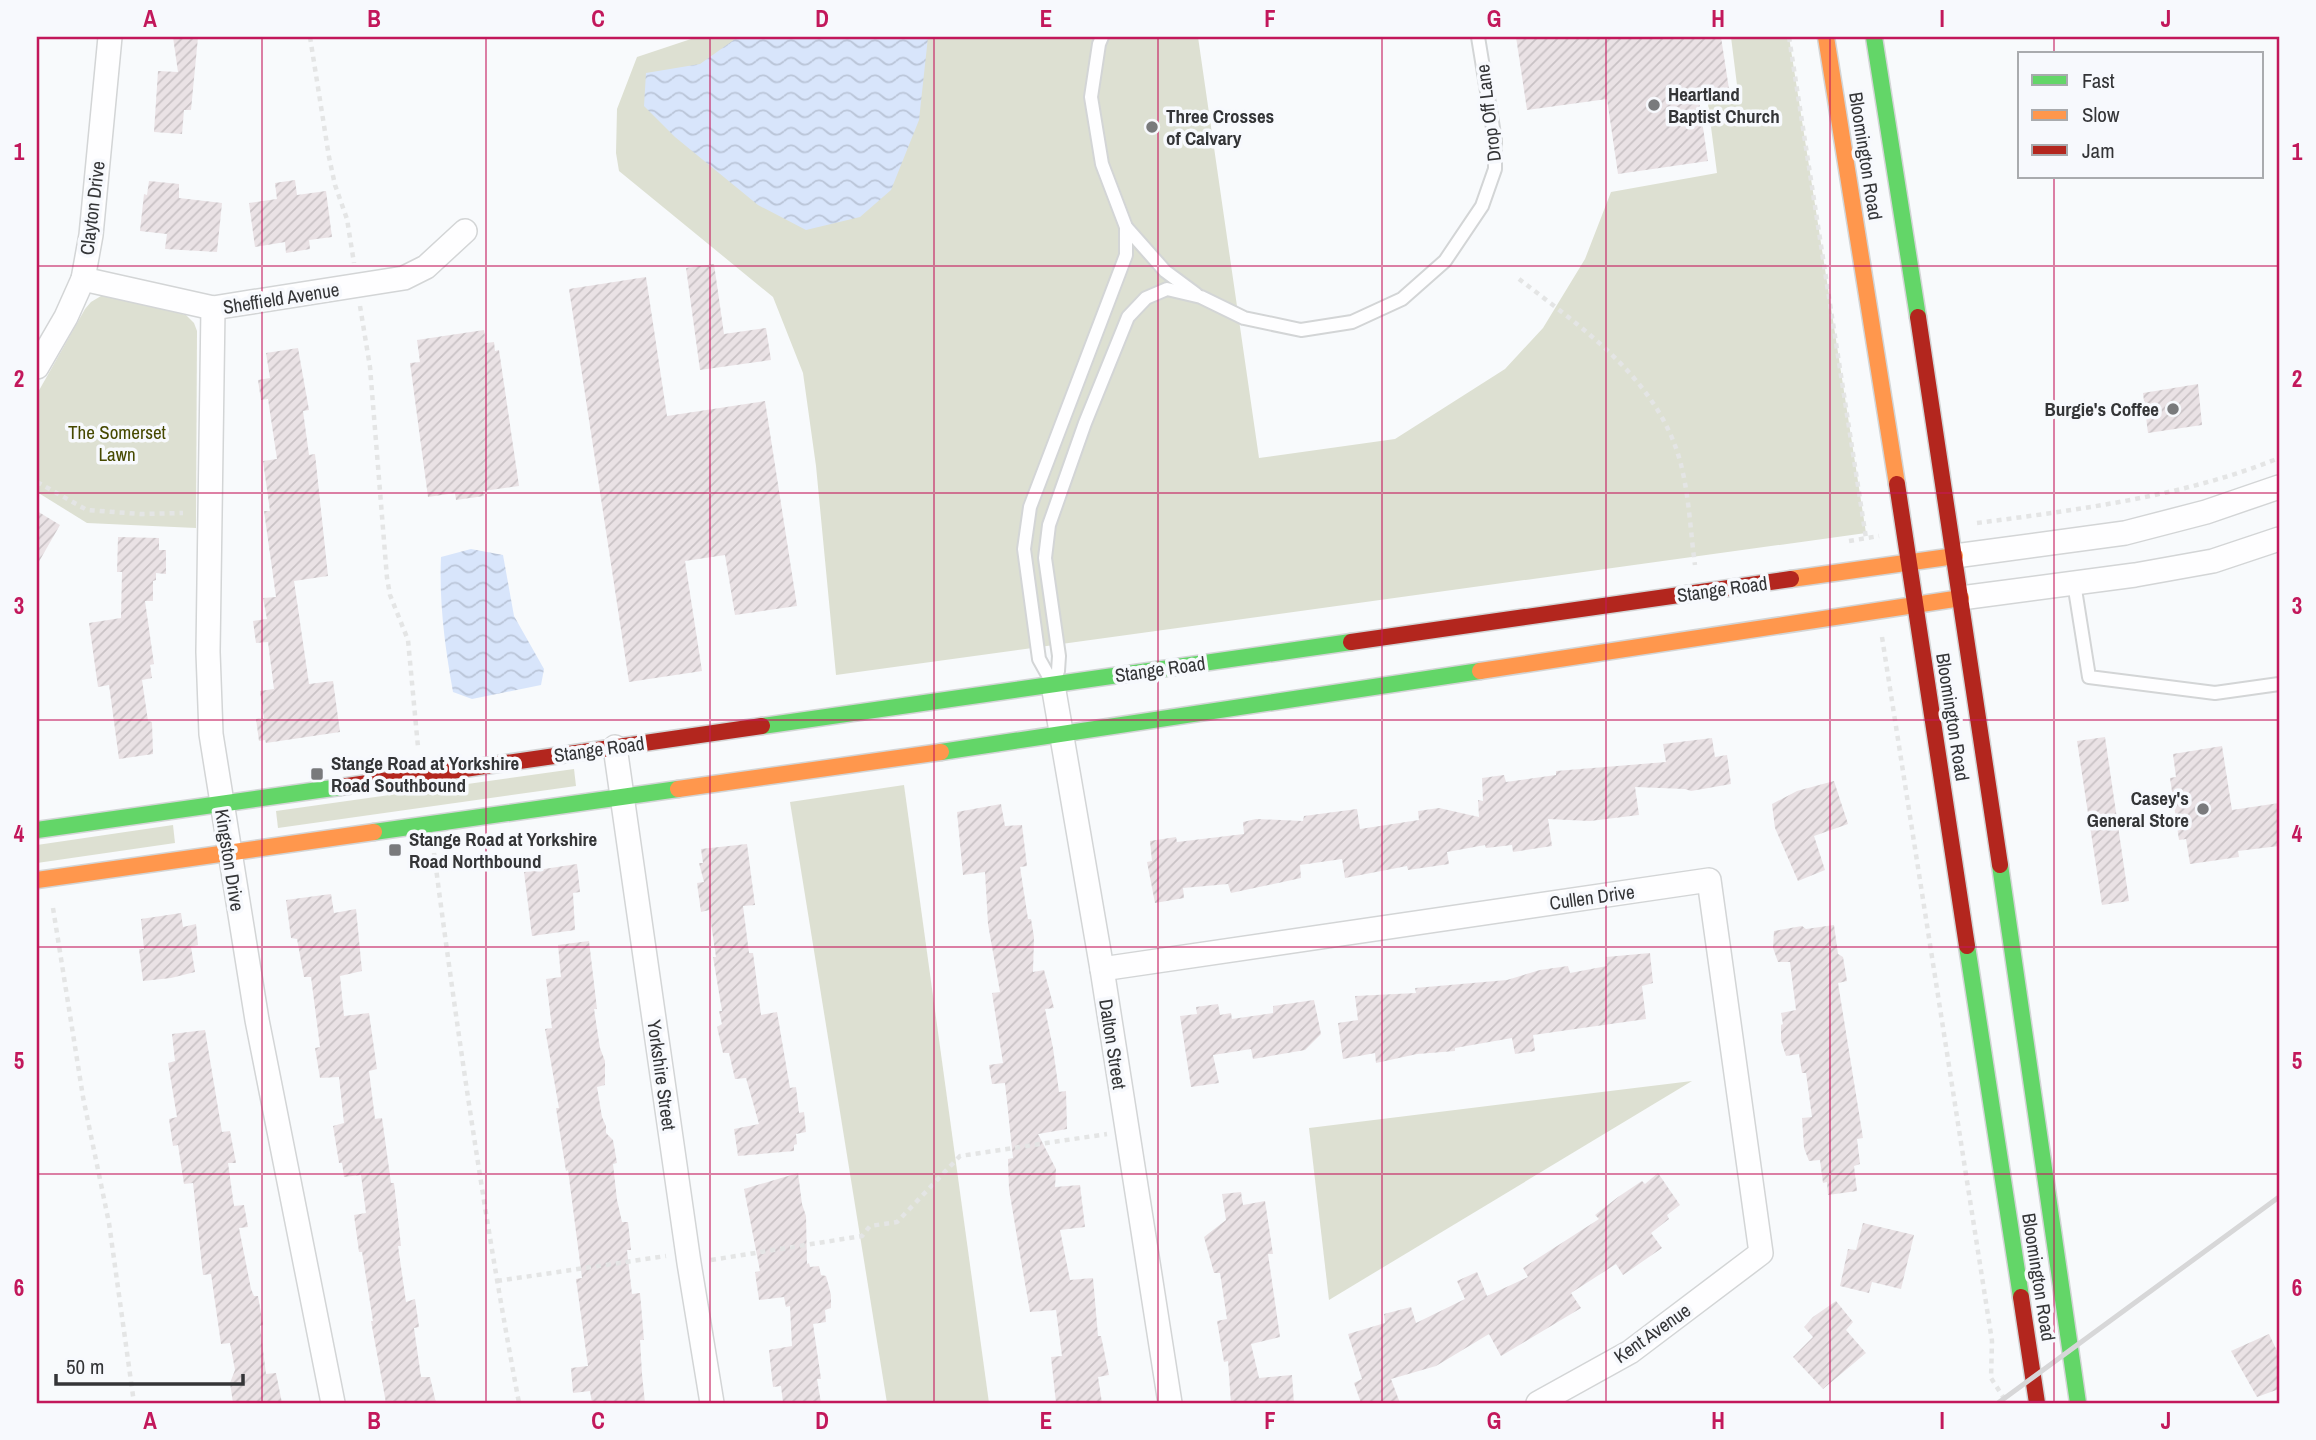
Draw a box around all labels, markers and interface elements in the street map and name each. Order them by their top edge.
text: A [143,3,157,34]
text: B [367,3,381,34]
text: C [591,3,605,34]
text: D [815,3,829,34]
text: E [1040,3,1052,34]
text: F [1264,3,1276,34]
text: G [1487,3,1501,34]
text: H [1711,3,1725,34]
text: I [1939,3,1945,34]
text: J [2161,3,2171,34]
legend [2018,52,2264,178]
street label: Drop Off Lane [1469,63,1507,163]
text: Fast [2082,66,2115,95]
place label: Heartland Baptist Church [1668,81,1780,129]
street label: Bloomington Road [1843,90,1889,222]
marker: Heartland Baptist Church [1646,97,1662,113]
text: Slow [2082,100,2120,129]
place label: Three Crosses of Calvary [1166,103,1274,151]
marker: Three Crosses of Calvary [1144,119,1160,135]
text: 1 [14,136,25,167]
text: Jam [2082,136,2115,165]
text: 1 [2292,136,2303,167]
street label: Clayton Drive [73,160,111,256]
street label: Sheffield Avenue [221,276,341,320]
text: 2 [14,363,24,394]
text: 2 [2292,363,2302,394]
place label: Burgie's Coffee [2044,396,2159,422]
marker: Burgie's Coffee [2165,401,2181,417]
park label: The Somerset Lawn [68,419,167,467]
street label: Stange Road [1675,570,1769,608]
text: 3 [14,590,24,621]
text: 3 [2292,590,2302,621]
street label: Stange Road [1113,650,1207,688]
street label: Bloomington Road [1930,651,1976,783]
street label: Stange Road [552,730,646,768]
place label: Stange Road at Yorkshire Road Southbound [331,750,520,798]
marker: Stange Road at Yorkshire Road Southbound [309,766,325,782]
place label: Casey's General Store [2087,785,2189,833]
marker: Casey's General Store [2195,801,2211,817]
street label: Kingston Drive [209,807,251,913]
text: 4 [14,818,25,849]
text: 4 [2292,818,2303,849]
place label: Stange Road at Yorkshire Road Northbound [409,826,598,874]
marker: Stange Road at Yorkshire Road Northbound [387,842,403,858]
street label: Cullen Drive [1548,878,1636,916]
street label: Dalton Street [1093,997,1133,1092]
street label: Yorkshire Street [641,1018,683,1133]
text: 5 [14,1045,24,1076]
text: 5 [2292,1045,2302,1076]
street label: Bloomington Road [2016,1211,2062,1343]
text: 6 [14,1272,24,1303]
text: 6 [2292,1272,2302,1303]
street label: Kent Avenue [1608,1297,1696,1369]
scale bar [56,1342,243,1386]
text: 50 m [66,1352,104,1381]
text: A [143,1405,157,1436]
text: B [367,1405,381,1436]
text: C [591,1405,605,1436]
text: D [815,1405,829,1436]
text: E [1040,1405,1052,1436]
text: F [1264,1405,1276,1436]
text: G [1487,1405,1501,1436]
text: H [1711,1405,1725,1436]
text: I [1939,1405,1945,1436]
text: J [2161,1405,2171,1436]

